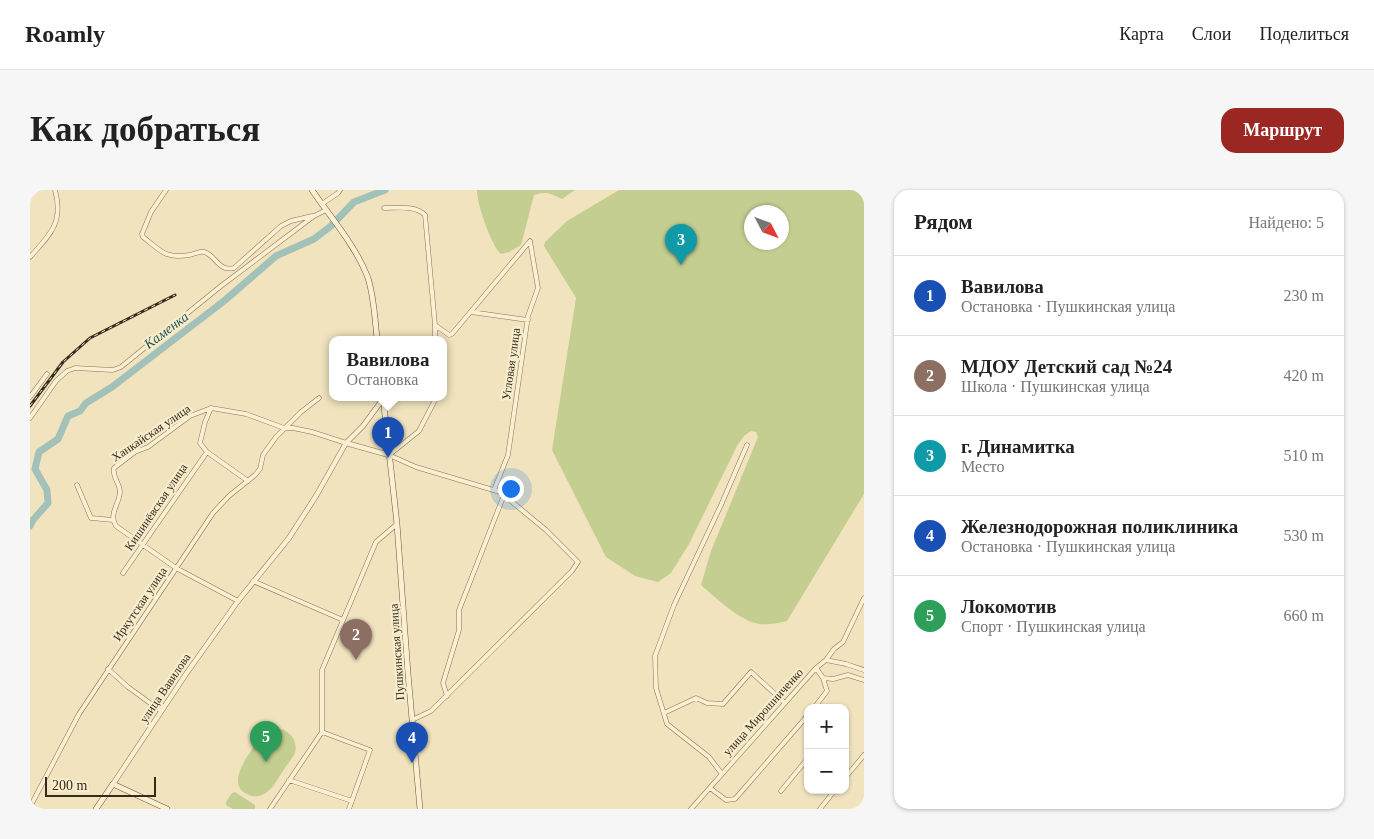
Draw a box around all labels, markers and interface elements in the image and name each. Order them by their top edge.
text: Roamly [25,21,105,47]
text: Карта [1119,24,1164,44]
text: Слои [1192,24,1231,44]
text: Поделиться [1259,24,1349,44]
button: Маршрут [1221,108,1344,153]
text: Как добраться [30,110,260,149]
north arrow [744,205,789,250]
text: Рядом [914,210,973,234]
text: Найдено: 5 [1249,214,1324,231]
pin: 3 [665,224,697,265]
text: Вавилова [961,276,1044,297]
text: 1 [926,287,934,304]
text: 230 m [1284,287,1324,304]
text: Остановка · Пушкинская улица [961,298,1175,315]
water label: Каменка [140,309,191,353]
street label: Угловая улица [499,326,523,401]
popup [329,336,447,401]
text: Вавилова [347,349,429,370]
text: МДОУ Детский сад №24 [961,356,1172,377]
text: 2 [926,367,934,384]
text: 420 m [1284,367,1324,384]
text: Остановка [347,371,418,388]
text: Школа · Пушкинская улица [961,378,1150,395]
street label: Ханкайская улица [109,401,194,465]
pin: 1 [372,417,404,458]
text: г. Динамитка [961,436,1075,457]
text: 3 [926,447,934,464]
text: 510 m [1284,447,1324,464]
text: Место [961,458,1004,475]
street label: Кишинёвская улица [122,460,191,553]
your location [498,476,524,502]
text: Железнодорожная поликлиника [961,516,1238,537]
text: 4 [926,527,934,544]
text: 530 m [1284,527,1324,544]
text: Остановка · Пушкинская улица [961,538,1175,555]
street label: Иркутская улица [110,564,170,644]
text: Локомотив [961,596,1057,617]
street label: Пушкинская улица [387,602,407,701]
text: 5 [926,607,934,624]
text: 660 m [1284,607,1324,624]
text: Спорт · Пушкинская улица [961,618,1146,635]
pin: 2 [340,619,372,660]
street label: улица Вавилова [137,650,194,725]
street label: улица Мирошниченко [720,665,806,759]
map controls [804,704,849,794]
button: + [804,704,849,749]
pin: 5 [250,721,282,762]
pin: 4 [396,722,428,763]
button: − [804,749,849,794]
scale bar [45,774,156,797]
text: 200 m [52,778,87,793]

